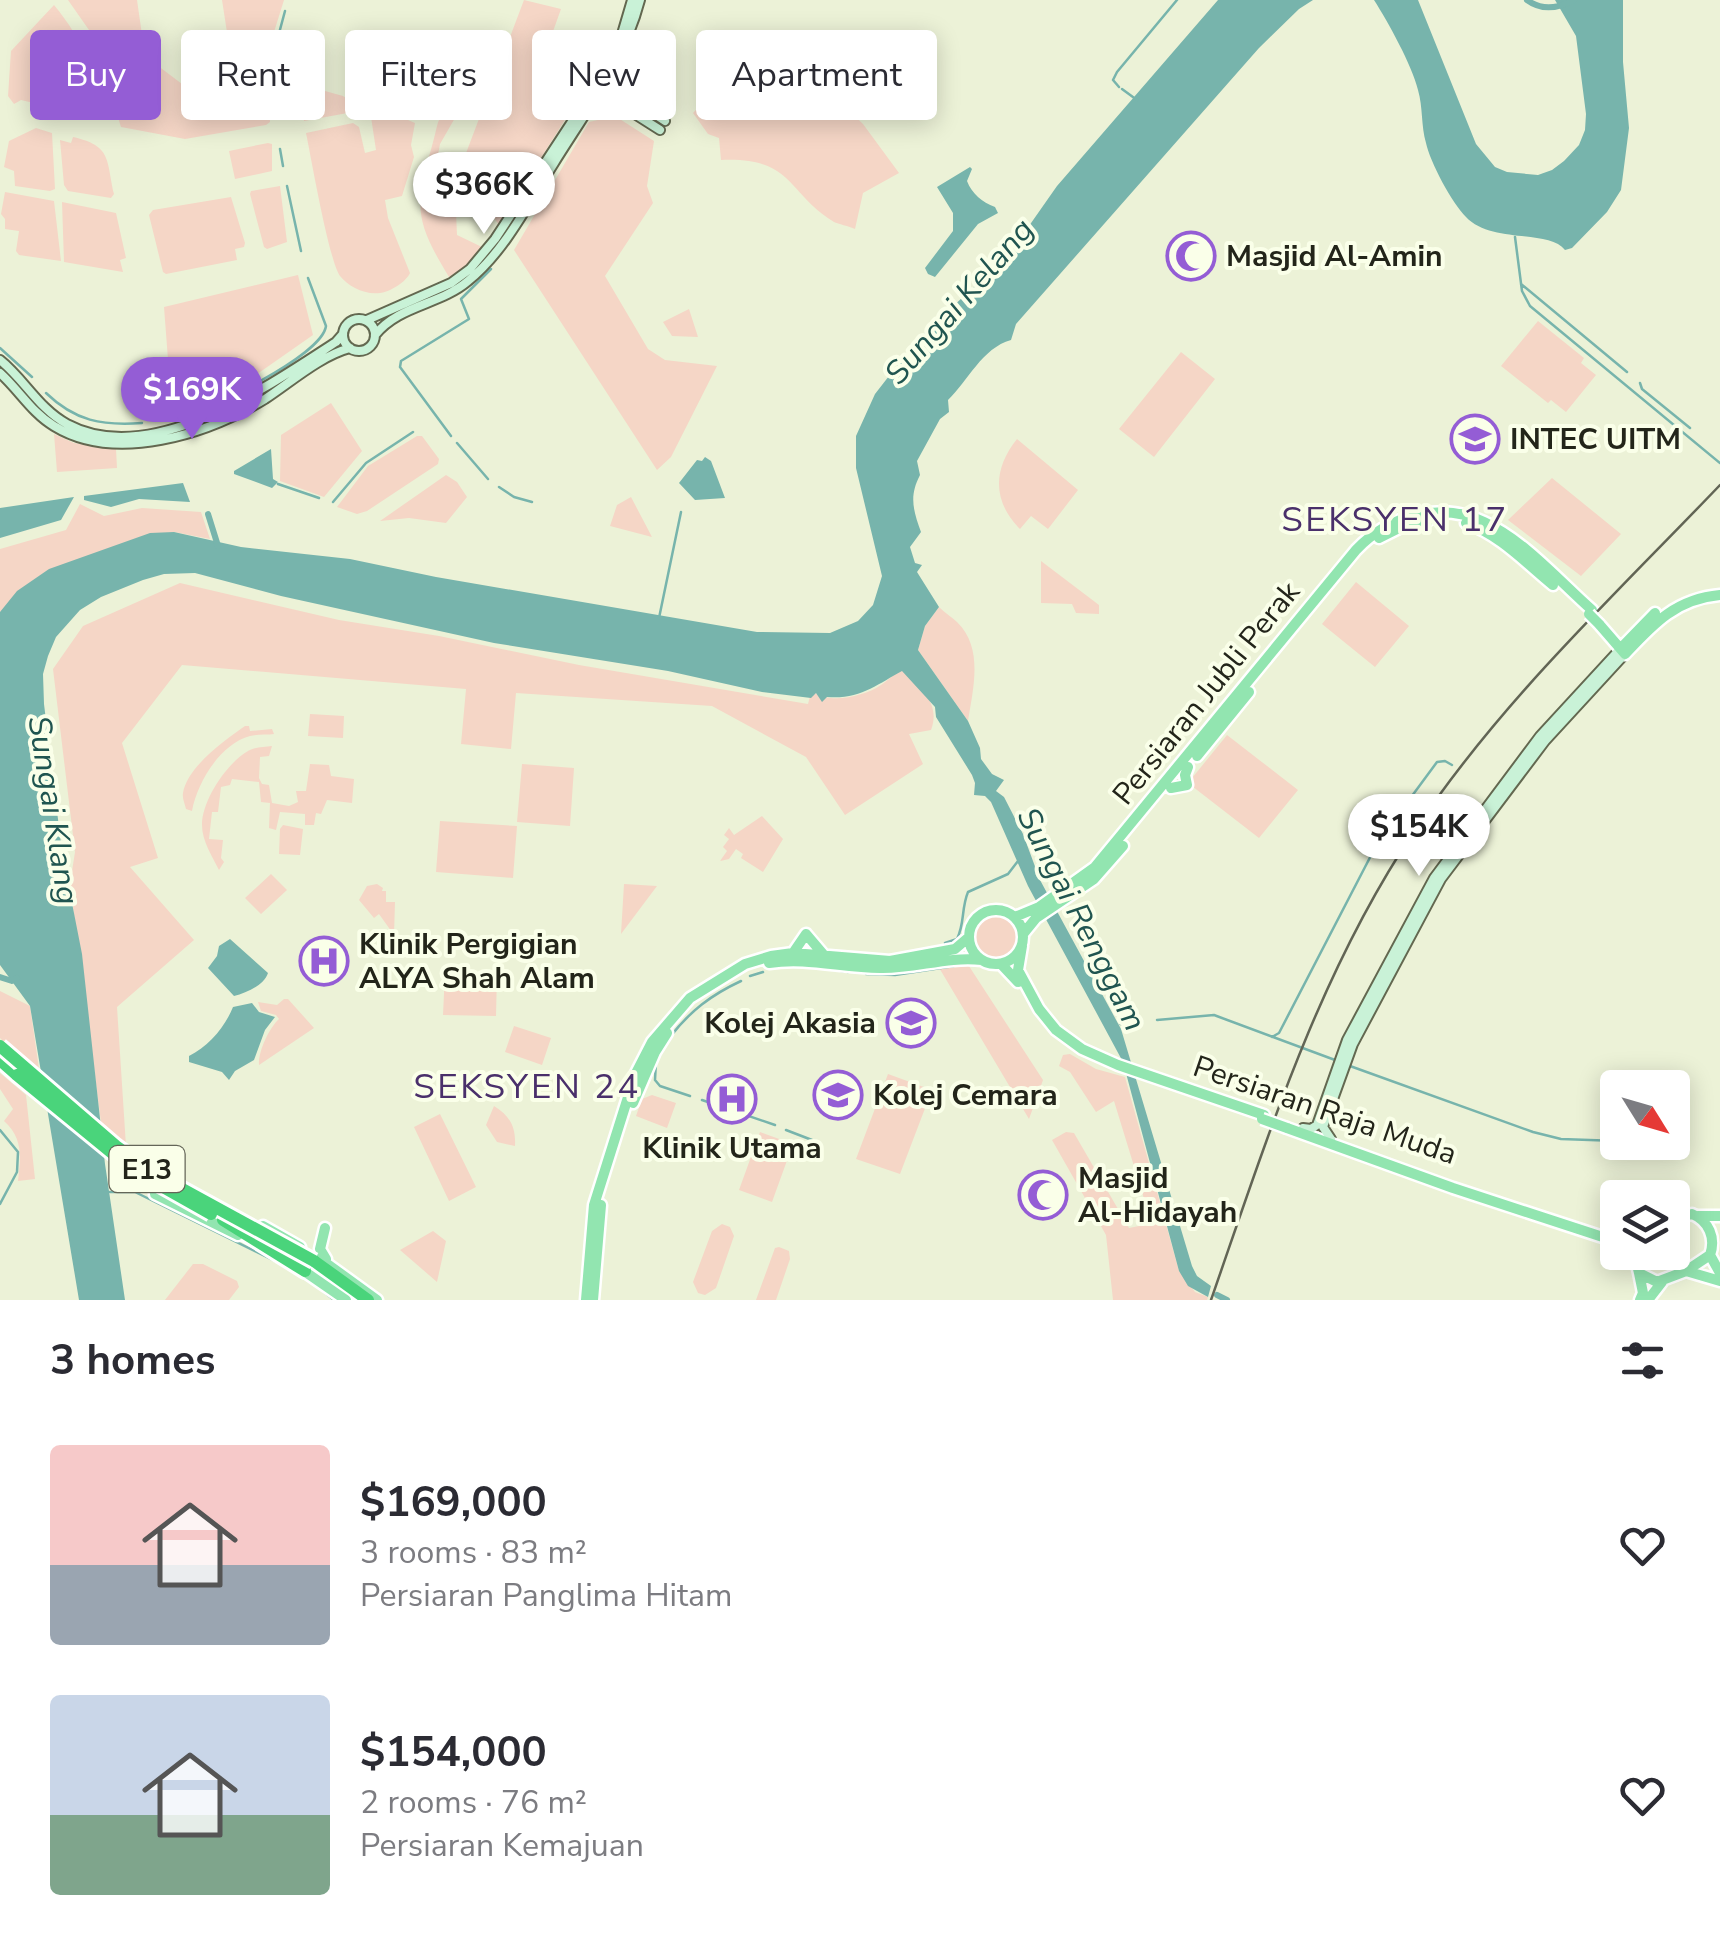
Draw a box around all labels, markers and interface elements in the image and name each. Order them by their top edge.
chip: Buy [30,30,161,120]
chip: Rent [181,30,325,120]
chip: Filters [345,30,512,120]
chip: New [532,30,676,120]
chip: Apartment [696,30,937,120]
pin: $366K [414,152,554,237]
text: $366K [435,163,533,206]
water label: Sungai Kelang [875,209,1044,394]
mosque icon: Masjid Al-Amin [1165,230,1217,282]
place label: Masjid Al-Amin [1226,236,1443,277]
pin: $169K [122,357,262,442]
text: $169K [143,368,241,411]
school or university icon: INTEC UITM [1449,413,1501,465]
place label: INTEC UITM [1510,419,1681,460]
district label: SEKSYEN 17 [1281,496,1509,543]
street label: Persiaran Jubli Perak [1103,572,1310,814]
water label: Sungai Klang [17,713,90,908]
pin: $154K [1349,794,1489,879]
water label: Sungai Renggam [1007,800,1156,1038]
text: $154K [1370,805,1468,848]
place label: Klinik Pergigian ALYA Shah Alam [359,924,595,999]
hospital icon: Klinik Pergigian ALYA Shah Alam [298,935,350,987]
school or university icon: Kolej Akasia [885,997,937,1049]
place label: Kolej Akasia [704,1003,876,1044]
street label: Persiaran Raja Muda [1188,1046,1462,1175]
district label: SEKSYEN 24 [413,1063,641,1110]
school or university icon: Kolej Cemara [812,1069,864,1121]
north arrow [1600,1070,1690,1160]
map controls [1600,1070,1690,1270]
hospital icon: Klinik Utama [706,1073,758,1125]
place label: Kolej Cemara [873,1075,1058,1116]
place label: Klinik Utama [642,1128,822,1169]
road number: E13 [110,1146,184,1192]
place label: Masjid Al-Hidayah [1078,1158,1237,1233]
mosque icon: Masjid Al-Hidayah [1017,1169,1069,1221]
button: layers [1600,1180,1690,1270]
text: 3 homes [50,1332,215,1389]
icon: filters [1615,1333,1670,1388]
text: $169,000 [360,1474,547,1531]
icon: home [130,1485,250,1605]
icon: heart [1615,1518,1670,1573]
text: 3 rooms · 83 m² [360,1531,587,1574]
text: Persiaran Panglima Hitam [360,1574,732,1617]
text: $154,000 [360,1724,547,1781]
icon: home [130,1735,250,1855]
icon: heart [1615,1768,1670,1823]
text: 2 rooms · 76 m² [360,1781,587,1824]
text: Persiaran Kemajuan [360,1824,644,1867]

